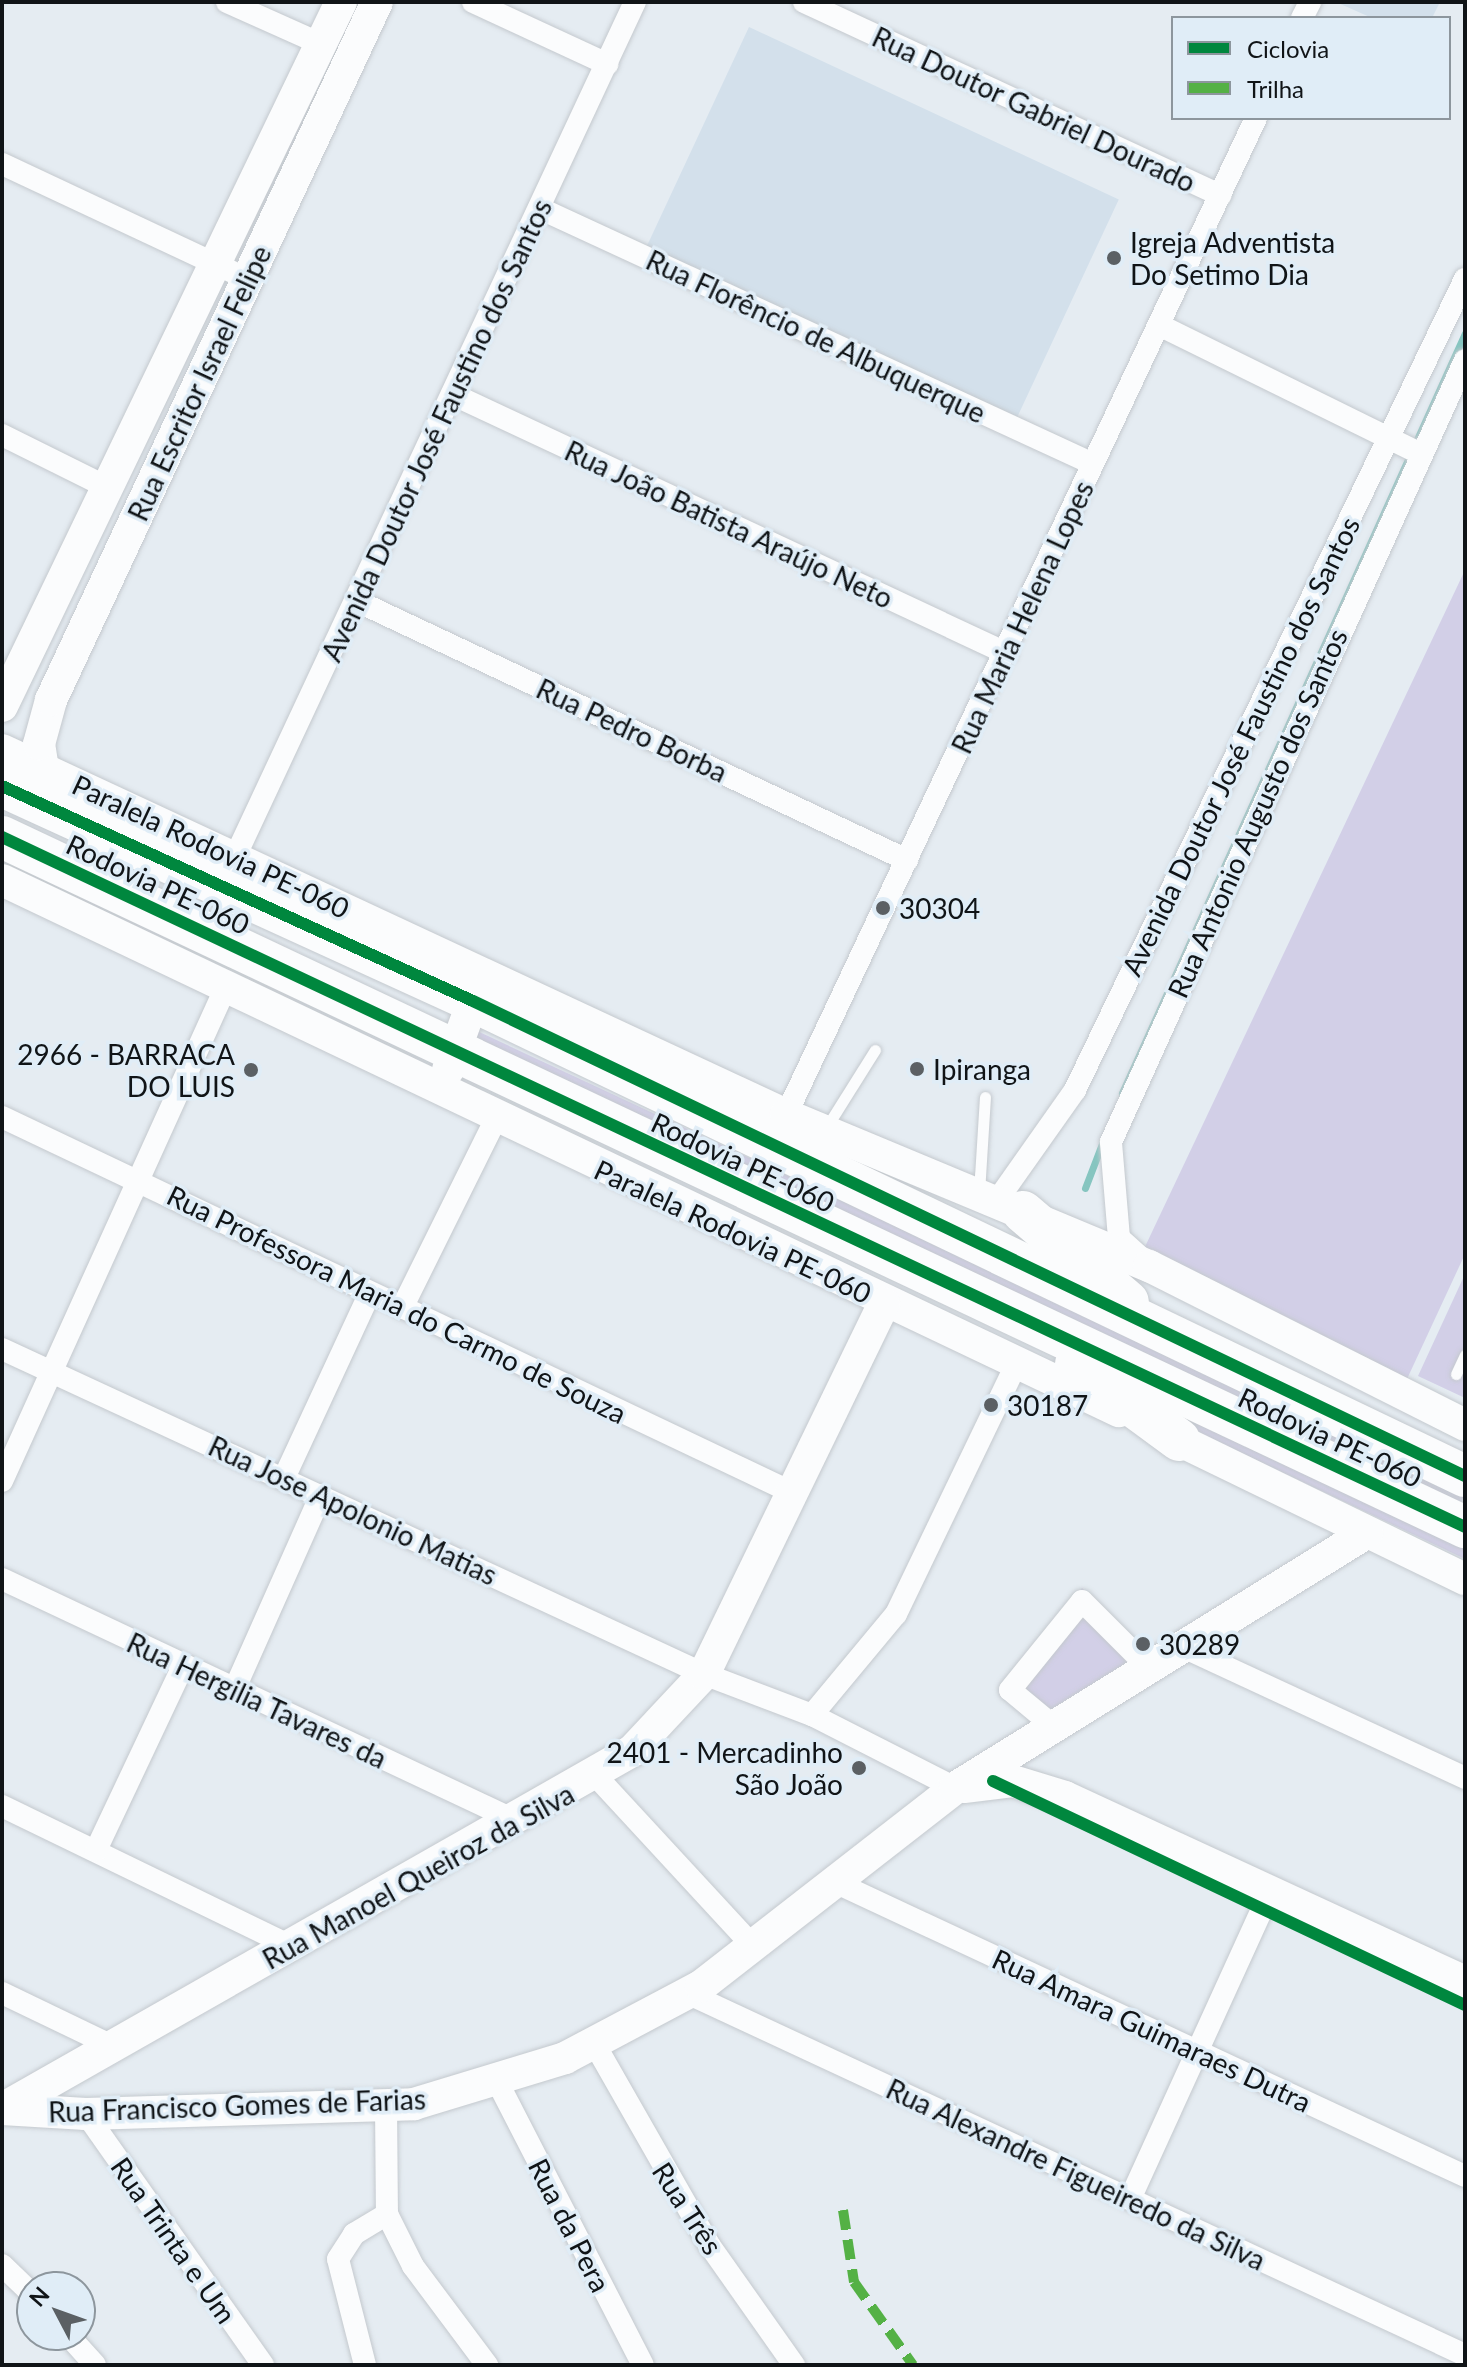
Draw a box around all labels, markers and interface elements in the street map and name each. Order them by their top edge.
legend [1171,16,1451,120]
street label: Rua Doutor Gabriel Dourado [867,19,1201,199]
text: Ciclovia [1247,34,1329,63]
text: Trilha [1247,74,1304,103]
street label: Avenida Doutor José Faustino dos Santos [314,193,558,667]
place label: Igreja Adventista Do Setimo Dia [1130,225,1336,291]
street label: Rua Escritor Israel Felipe [120,240,278,526]
street label: Rua Florêncio de Albuquerque [641,242,991,430]
marker: Igreja Adventista Do Setimo Dia [1105,249,1123,267]
street label: Rua João Batista Araújo Neto [559,433,899,615]
street label: Rua Maria Helena Lopes [944,475,1100,759]
street label: Avenida Doutor José Faustino dos Santos [1114,511,1366,981]
street label: Rua Antonio Augusto dos Santos [1160,623,1354,1003]
street label: Rua Pedro Borba [531,671,733,789]
street label: Paralela Rodovia PE-060 [67,767,355,925]
street label: Rodovia PE-060 [61,827,255,941]
place label: 30304 [899,891,980,925]
marker: 30304 [874,899,892,917]
place label: 2966 - BARRACA DO LUIS [17,1037,235,1103]
place label: Ipiranga [933,1052,1031,1086]
marker: Ipiranga [908,1060,926,1078]
marker: 2966 - BARRACA DO LUIS [242,1061,260,1079]
street label: Rodovia PE-060 [646,1105,840,1219]
street label: Paralela Rodovia PE-060 [589,1152,877,1310]
street label: Rua Professora Maria do Carmo de Souza [162,1178,632,1430]
street label: Rodovia PE-060 [1233,1380,1427,1494]
place label: 30187 [1007,1388,1088,1422]
marker: 30187 [982,1396,1000,1414]
street label: Rua Jose Apolonio Matias [203,1428,503,1592]
street label: Rua Hergilia Tavares da [122,1625,392,1775]
place label: 30289 [1159,1627,1240,1661]
marker: 30289 [1134,1635,1152,1653]
place label: 2401 - Mercadinho São João [607,1735,843,1801]
marker: 2401 - Mercadinho São João [850,1759,868,1777]
street label: Rua Manoel Queiroz da Silva [256,1776,580,1976]
street label: Rua Amara Guimaraes Dutra [987,1941,1317,2119]
street label: Rua Alexandre Figueiredo da Silva [881,2071,1271,2277]
street label: Rua Francisco Gomes de Farias [48,2082,426,2128]
street label: Rua Trinta e Um [104,2150,244,2330]
street label: Rua da Pera [522,2153,618,2297]
street label: Rua Três [646,2155,730,2261]
north arrow [16,2271,96,2351]
text: N [23,2281,55,2311]

